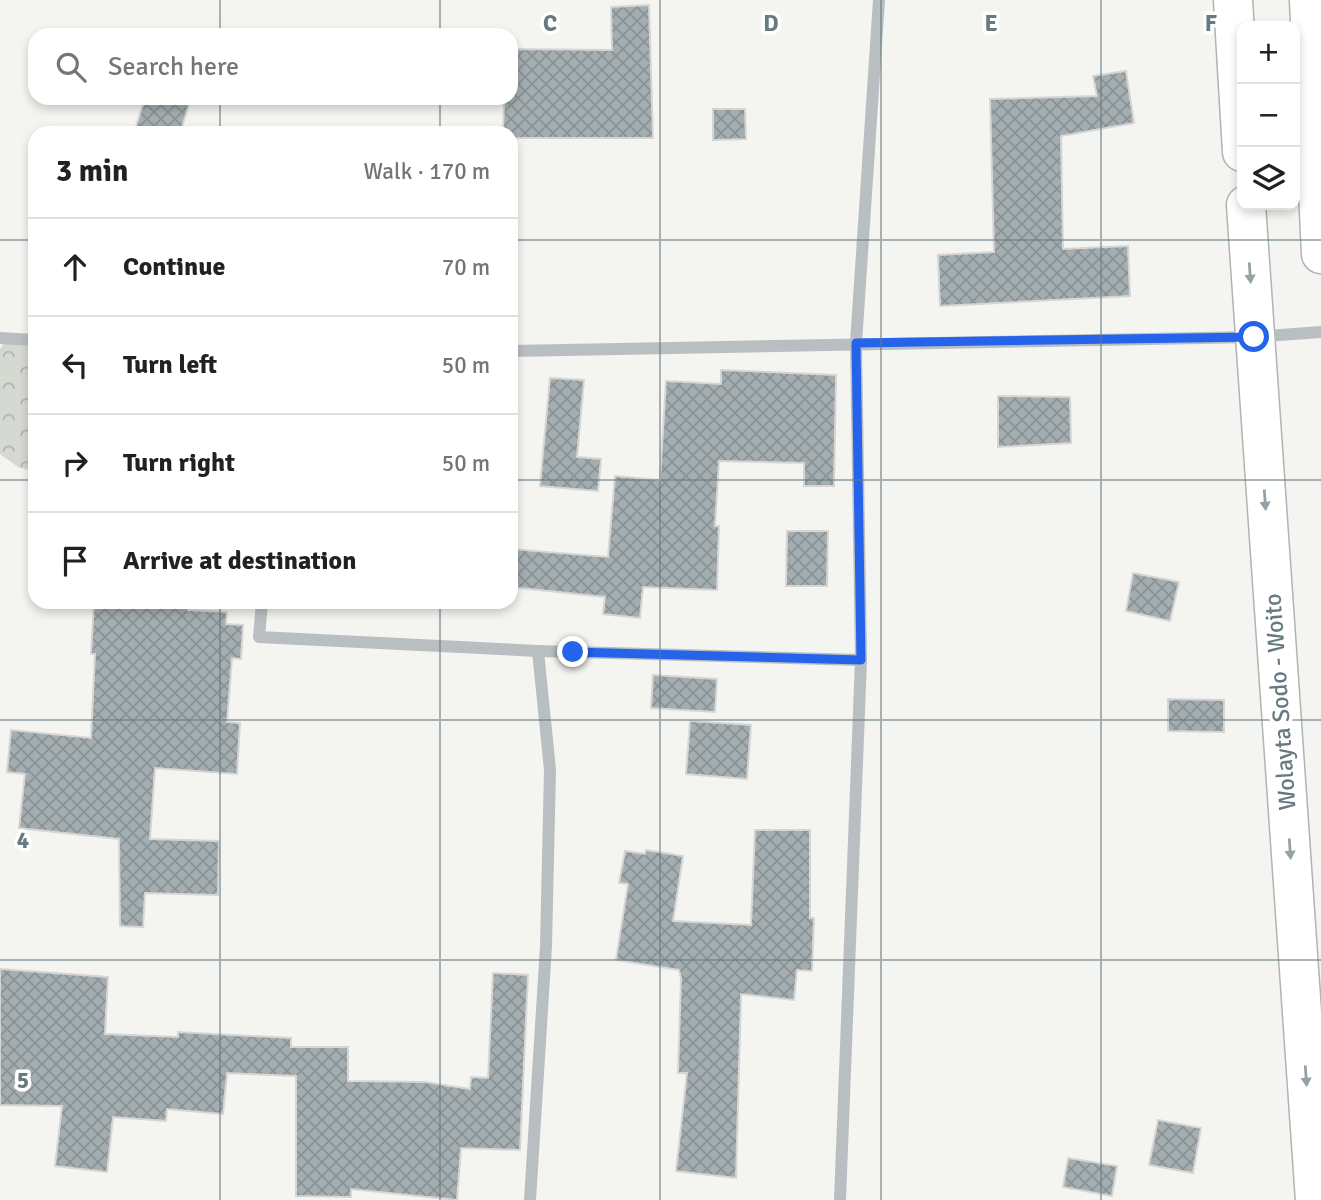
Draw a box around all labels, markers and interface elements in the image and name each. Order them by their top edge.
text: C [543,9,557,38]
text: D [763,9,779,38]
text: E [984,9,998,38]
text: F [1205,9,1217,38]
map controls [1237,21,1300,210]
button: + [1237,21,1300,84]
search box [28,28,518,105]
icon: search [52,48,90,86]
text: Search here [108,51,239,83]
button: − [1237,84,1300,147]
button: layers [1237,147,1300,210]
text: 3 min [56,153,128,190]
text: Walk · 170 m [364,157,490,186]
icon: ahead [56,248,94,286]
text: Continue [123,251,225,283]
text: 70 m [442,253,490,282]
one-way arrow [1245,262,1256,284]
route start [1238,321,1269,352]
icon: left [56,346,94,384]
text: Turn left [123,349,217,381]
text: 50 m [442,351,490,380]
icon: right [56,444,94,482]
text: Turn right [123,447,235,479]
text: 50 m [442,449,490,478]
one-way arrow [1260,489,1271,511]
icon: arrive [56,542,94,580]
text: Arrive at destination [123,545,356,577]
street label: Wolayta Sodo - Woito [1257,593,1303,811]
route end [557,636,588,667]
text: 4 [17,826,29,855]
one-way arrow [1285,838,1296,860]
one-way arrow [1301,1065,1312,1087]
text: 5 [17,1066,29,1095]

